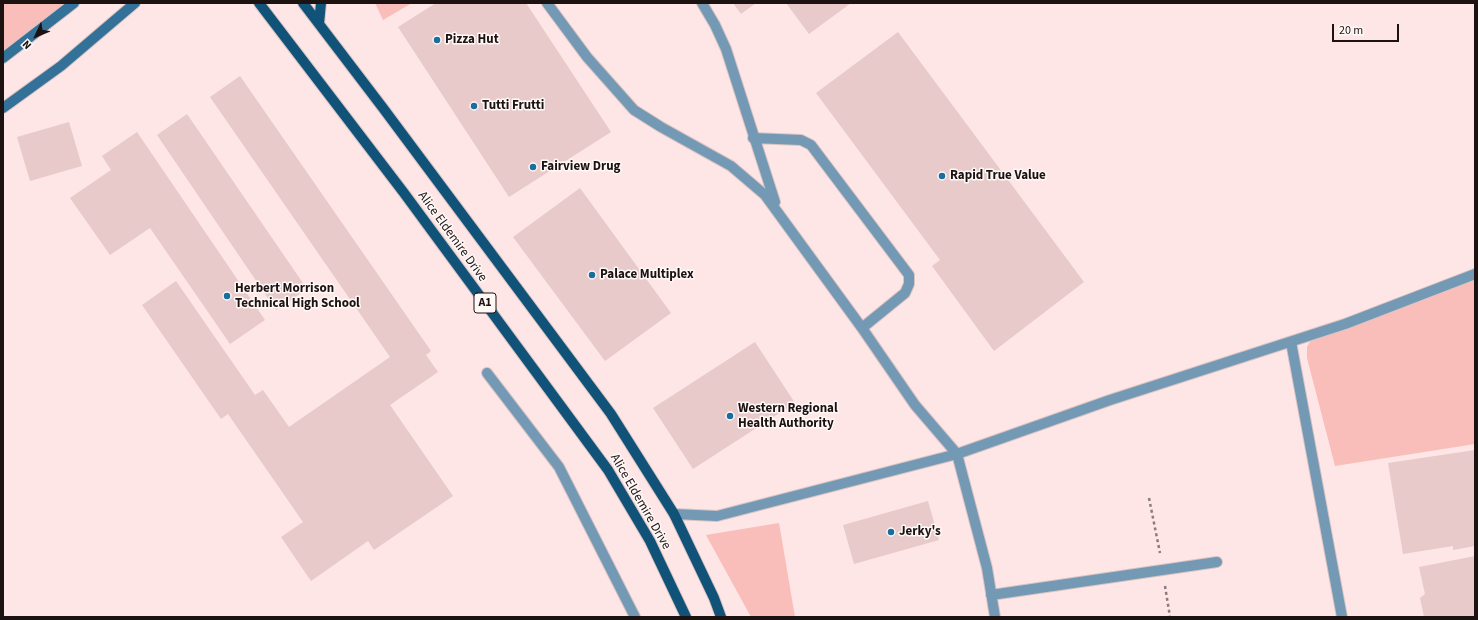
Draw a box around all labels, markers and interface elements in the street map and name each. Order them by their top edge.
north arrow [16,16,56,56]
scale bar [1334,16,1401,42]
text: 20 m [1339,22,1363,39]
place label: Pizza Hut [445,32,499,48]
marker: Pizza Hut [432,35,442,45]
text: N [19,37,35,53]
place label: Tutti Frutti [482,98,544,114]
marker: Tutti Frutti [469,101,479,111]
place label: Fairview Drug [541,159,621,175]
marker: Fairview Drug [528,162,538,172]
place label: Rapid True Value [950,168,1046,184]
marker: Rapid True Value [937,171,947,181]
street label: Alice Eldemire Drive [414,189,490,285]
place label: Palace Multiplex [600,267,694,283]
marker: Palace Multiplex [587,270,597,280]
place label: Herbert Morrison Technical High School [235,281,360,312]
marker: Herbert Morrison Technical High School [222,291,232,301]
road number: A1 [474,293,496,313]
place label: Western Regional Health Authority [738,401,838,432]
marker: Western Regional Health Authority [725,411,735,421]
street label: Alice Eldemire Drive [606,451,674,553]
place label: Jerky's [899,524,941,540]
marker: Jerky's [886,527,896,537]

